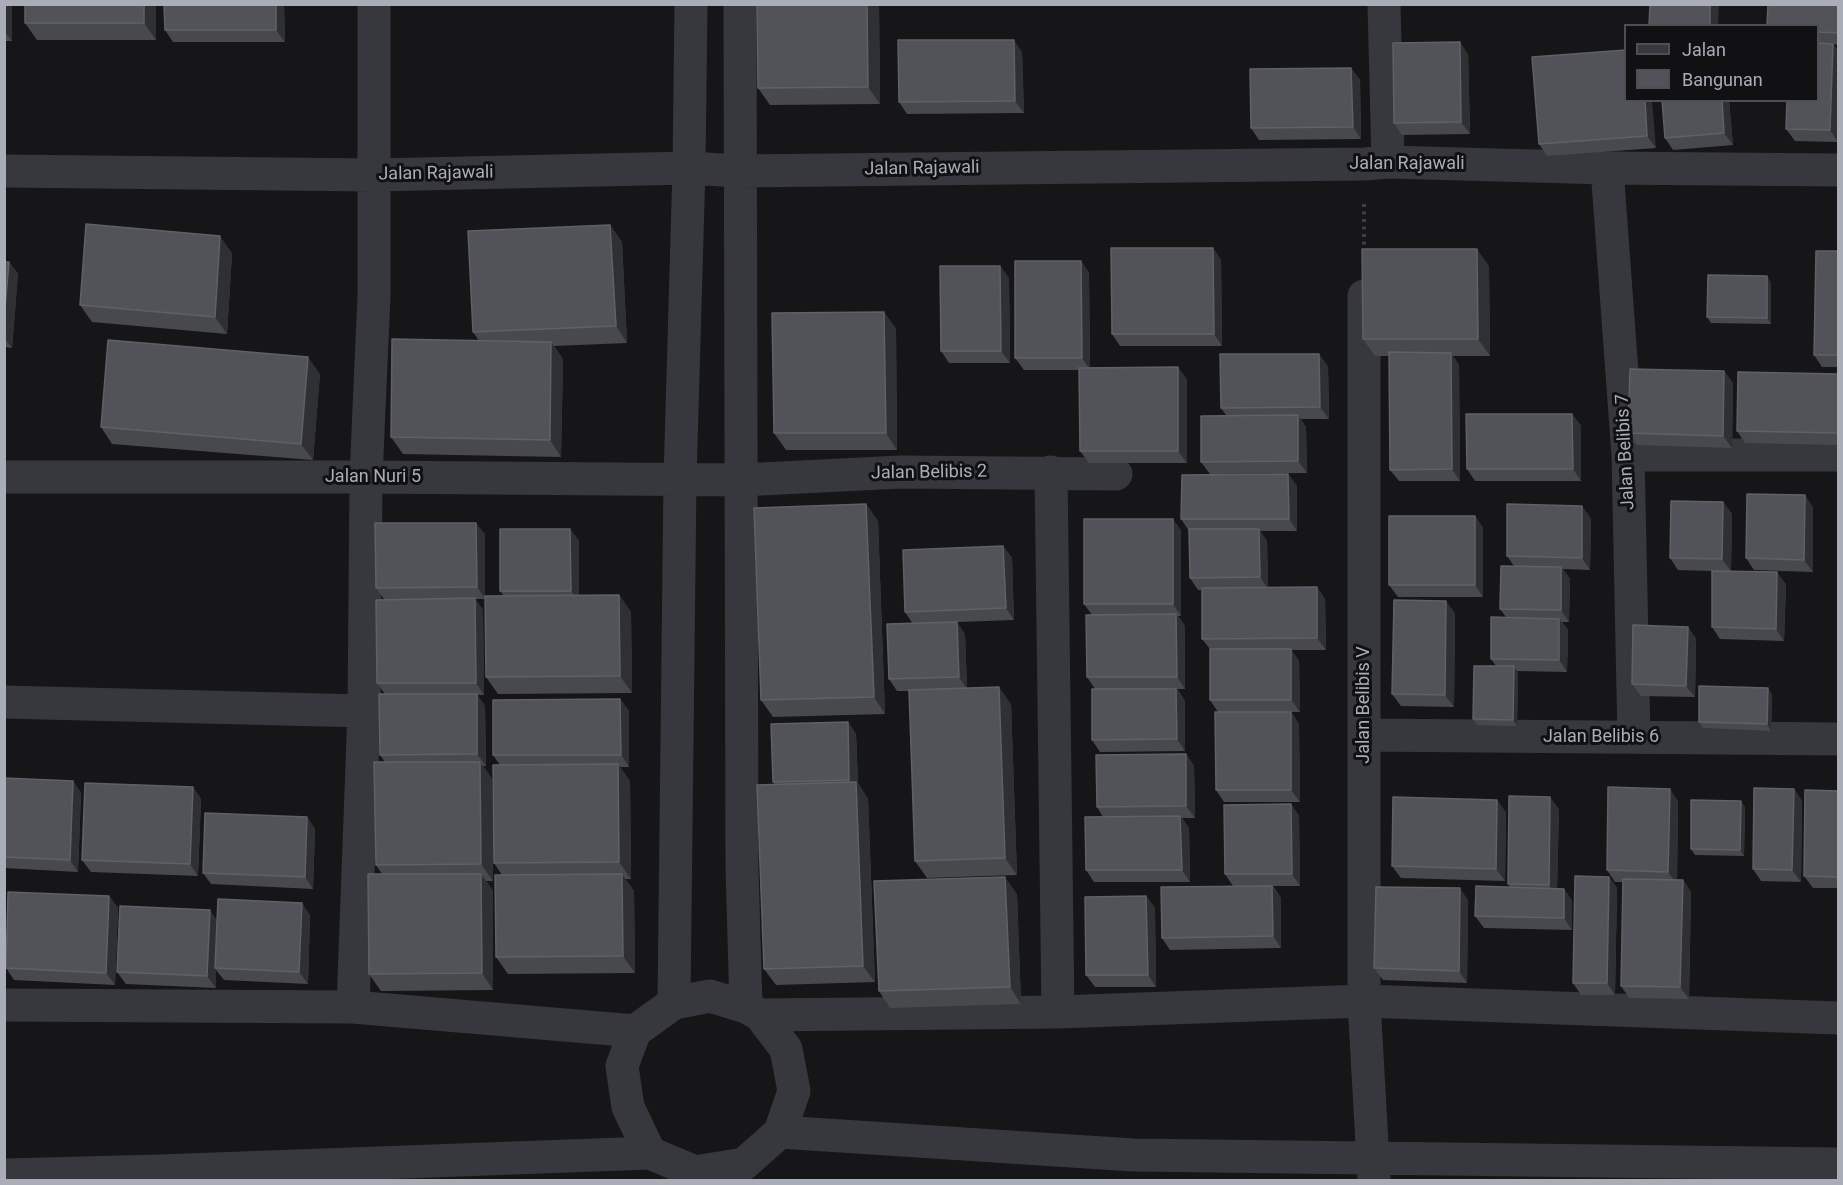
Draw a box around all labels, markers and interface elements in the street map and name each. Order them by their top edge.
legend [1624,24,1819,102]
text: Jalan [1682,39,1726,60]
text: Bangunan [1682,69,1763,90]
street label: Jalan Rajawali [1349,153,1465,175]
street label: Jalan Rajawali [864,157,980,181]
street label: Jalan Rajawali [378,162,494,186]
street label: Jalan Belibis 7 [1612,393,1640,511]
street label: Jalan Belibis 2 [871,461,987,485]
street label: Jalan Nuri 5 [325,466,421,488]
street label: Jalan Belibis V [1353,646,1375,764]
street label: Jalan Belibis 6 [1543,726,1659,748]

